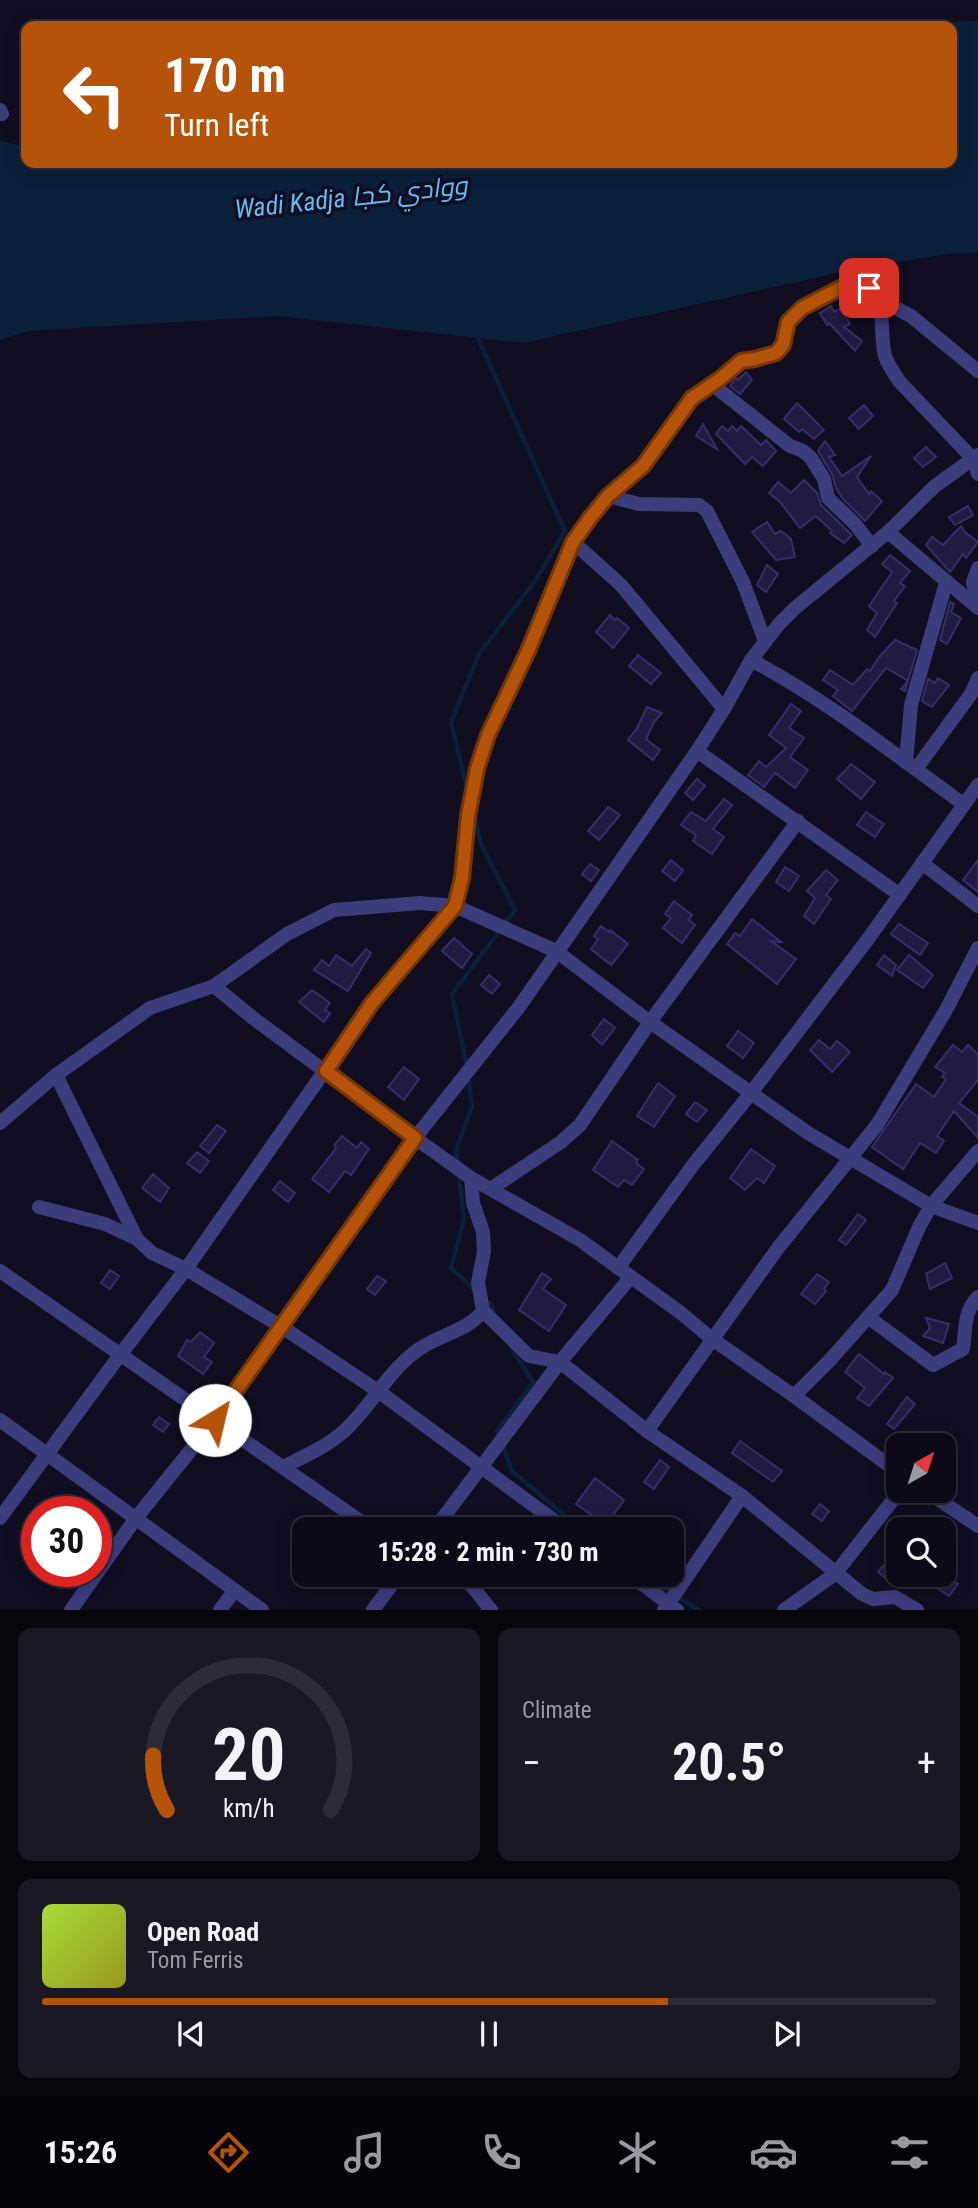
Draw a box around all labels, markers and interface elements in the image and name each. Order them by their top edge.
text: 170 m [164,47,286,104]
icon: left [49,49,140,140]
text: Turn left [164,106,269,144]
water label: Wadi Kadja ووادي كجا [233,170,471,230]
pin [839,258,899,318]
icon: arrive [850,269,888,307]
position arrow [178,1383,252,1457]
north arrow [886,1433,956,1503]
map controls [886,1433,956,1587]
speed limit sign: 30 [21,1496,112,1587]
button: search [886,1517,956,1587]
text: 15:28 · 2 min · 730 m [378,1537,598,1567]
text: Climate [522,1697,592,1724]
text: 20 [212,1713,286,1799]
text: 20.5° [672,1732,786,1793]
text: − [522,1741,541,1785]
text: + [917,1741,936,1785]
text: km/h [223,1794,275,1823]
text: Open Road [147,1917,259,1947]
text: Tom Ferris [147,1947,243,1974]
icon: previous [172,2015,210,2053]
icon: pause [470,2015,508,2053]
icon: next [768,2015,806,2053]
icon: directions [204,2128,253,2177]
icon: music [340,2128,389,2177]
icon: phone [477,2128,526,2177]
icon: climate [613,2128,662,2177]
icon: car [749,2128,798,2177]
icon: filters [885,2128,934,2177]
text: 15:26 [44,2133,117,2171]

